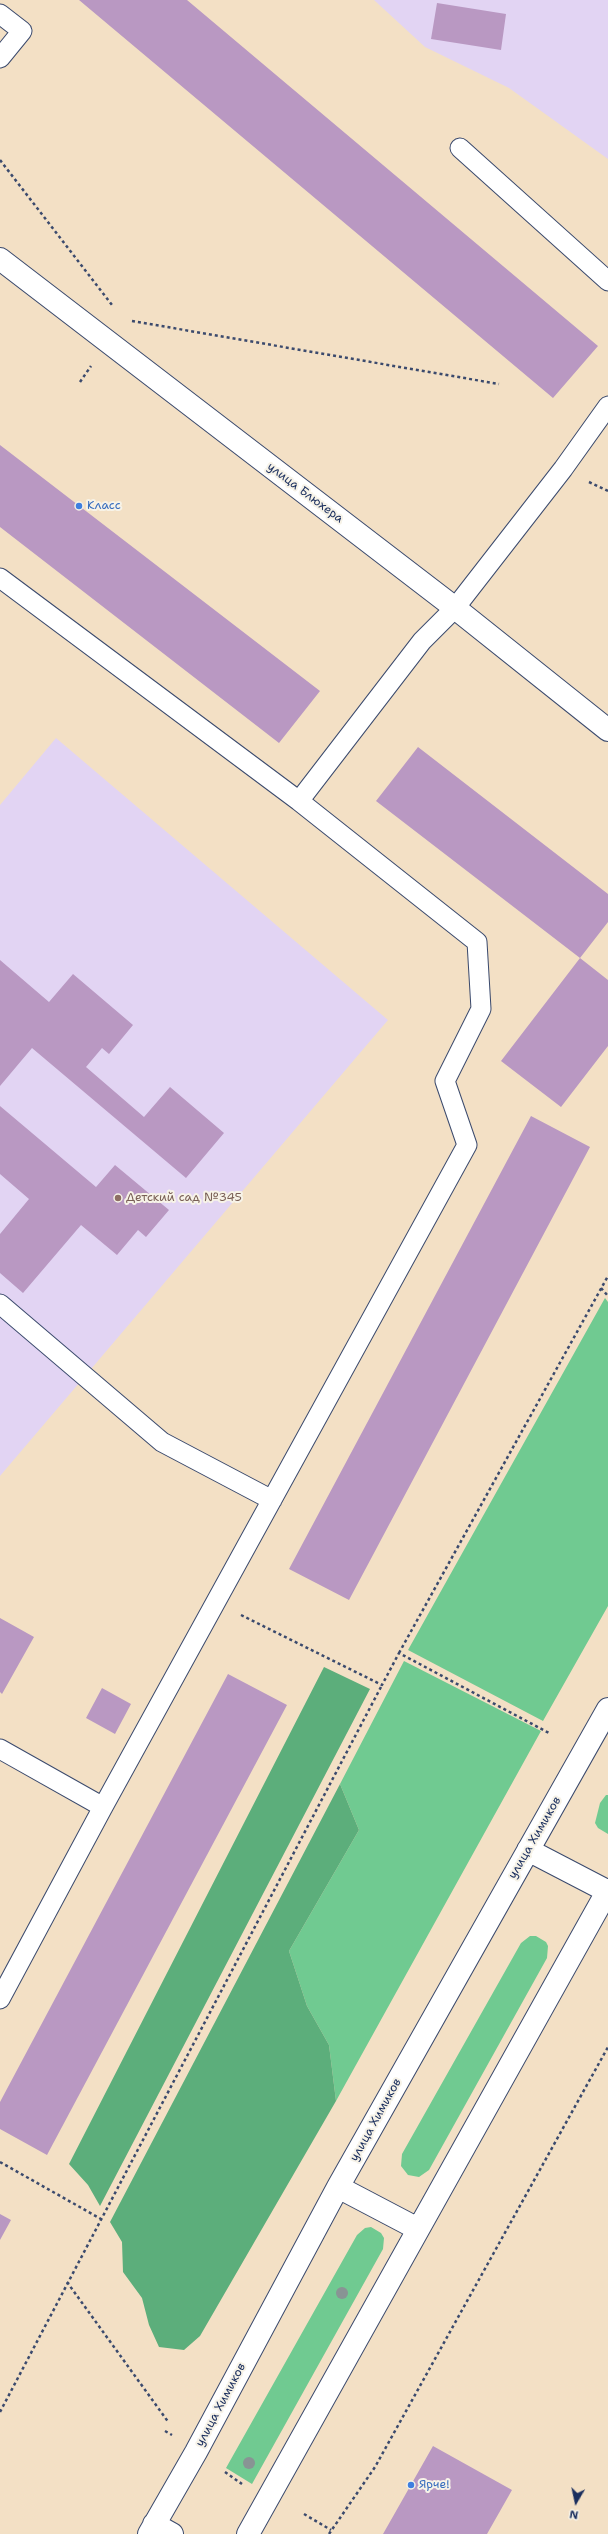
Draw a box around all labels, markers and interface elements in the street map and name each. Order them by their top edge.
street label: улица Блюхера [264,460,346,526]
place label: Класс [87,499,121,513]
marker: Класс [74,501,84,511]
place label: Детский сад №345 [126,1191,242,1205]
marker: Детский сад №345 [113,1193,123,1203]
street label: улица Химиков [506,1794,564,1882]
street label: улица Химиков [347,2076,405,2164]
street label: улица Химиков [193,2361,249,2449]
place label: Ярче! [419,2478,449,2492]
marker: Ярче! [406,2480,416,2490]
north arrow [556,2482,596,2522]
text: N [569,2506,580,2522]

